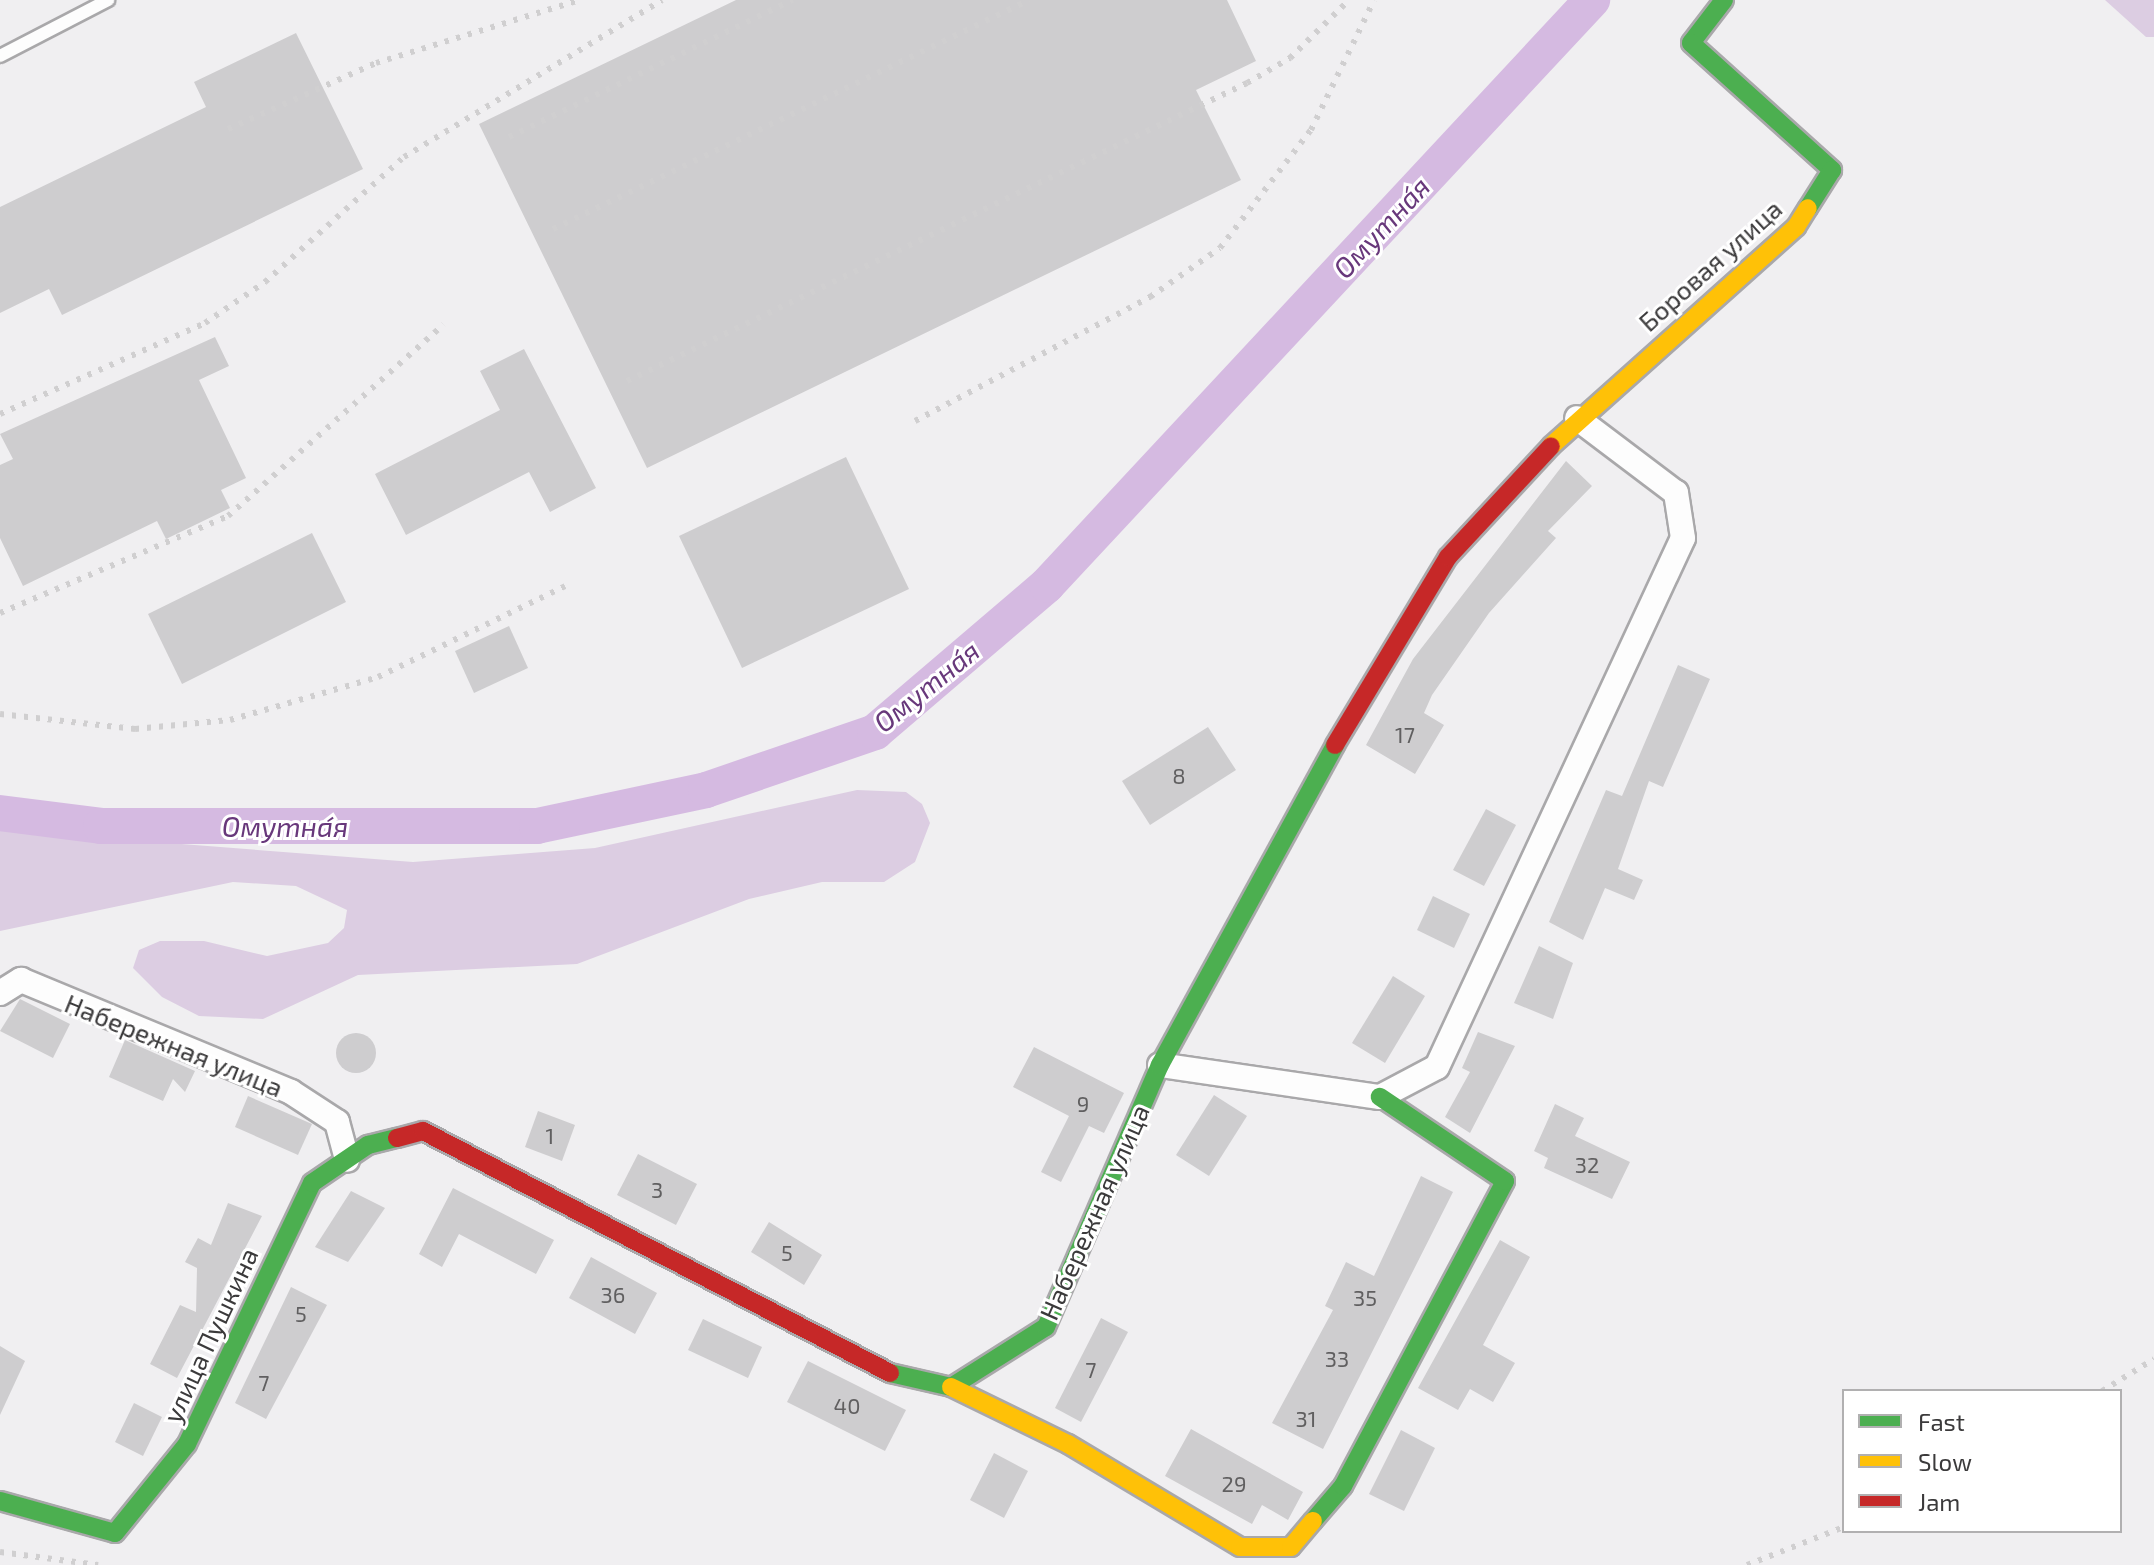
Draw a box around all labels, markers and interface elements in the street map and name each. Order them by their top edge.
water label: Омутна́я [1326,169,1436,285]
street label: Боровая улица [1632,193,1788,337]
water label: Омутна́я [866,633,986,739]
house number: 17 [1395,722,1415,748]
house number: 8 [1172,763,1186,789]
water label: Омутна́я [222,809,348,843]
street label: Набережная улица [60,987,288,1103]
house number: 9 [1077,1091,1089,1117]
street label: Набережная улица [1033,1100,1155,1324]
house number: 1 [546,1123,554,1149]
house number: 32 [1575,1152,1599,1178]
house number: 3 [651,1177,663,1203]
house number: 5 [781,1240,793,1266]
street label: улица Пушкина [156,1243,264,1427]
house number: 36 [601,1282,625,1308]
house number: 35 [1353,1285,1377,1311]
house number: 5 [295,1301,307,1327]
house number: 33 [1325,1346,1349,1372]
house number: 7 [1085,1357,1097,1383]
house number: 7 [258,1370,270,1396]
legend [1842,1389,2122,1533]
house number: 40 [834,1393,860,1419]
house number: 31 [1296,1406,1316,1432]
text: Fast [1918,1407,1965,1436]
text: Slow [1918,1447,1972,1476]
house number: 29 [1222,1471,1246,1497]
text: Jam [1918,1487,1960,1516]

